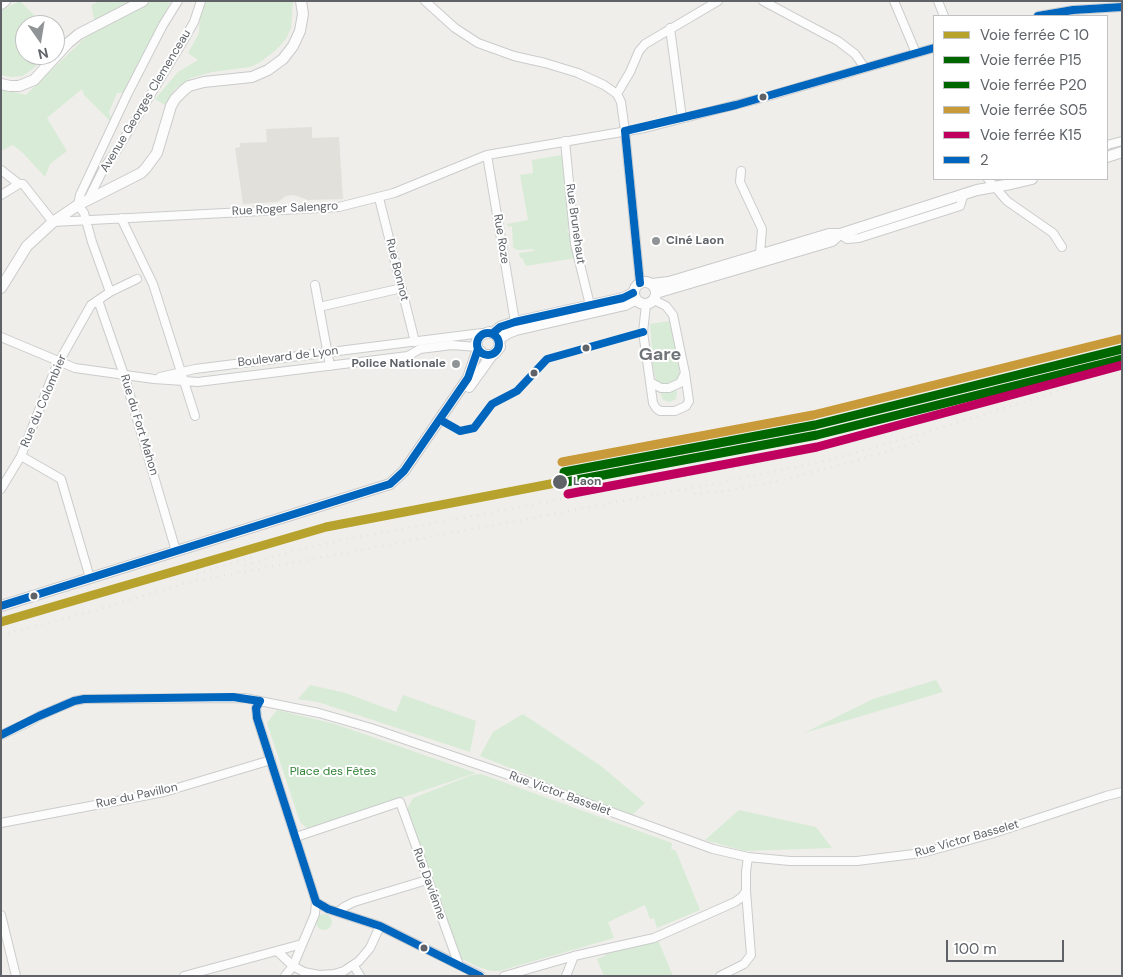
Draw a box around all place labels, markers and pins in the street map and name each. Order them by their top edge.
unlabelled marker [758,92,768,102]
place label: Ciné Laon [666,234,724,248]
marker: Ciné Laon [650,235,662,247]
unlabelled marker [581,343,591,353]
place label: Police Nationale [351,357,446,371]
marker: Police Nationale [450,358,462,370]
unlabelled marker [529,368,539,378]
marker: Laon [551,473,569,491]
place label: Laon [573,475,601,489]
unlabelled marker [29,591,39,601]
unlabelled marker [419,943,429,953]

